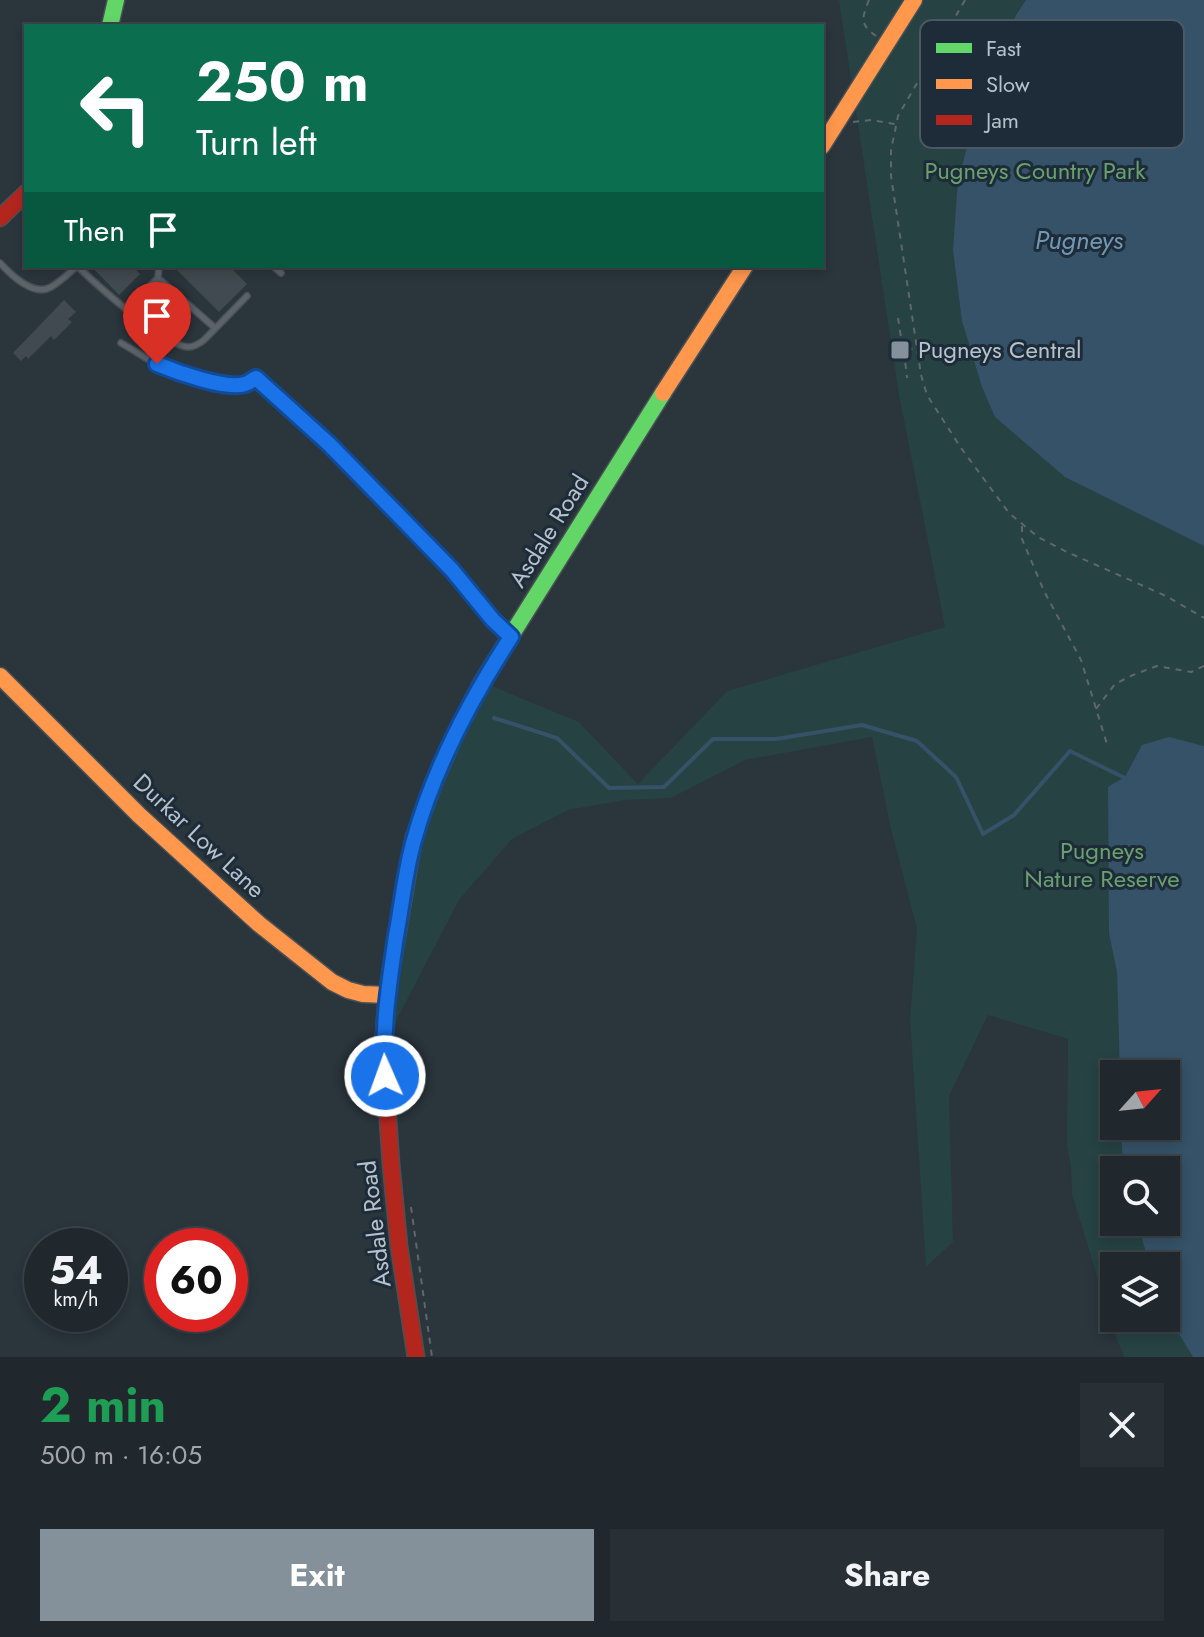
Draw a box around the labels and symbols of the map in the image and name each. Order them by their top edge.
legend [920,20,1184,148]
text: Fast [986,32,1022,64]
text: Slow [986,68,1030,100]
text: Jam [983,104,1019,136]
park label: Pugneys Country Park [925,153,1146,188]
water label: Pugneys [1035,221,1124,259]
pin [123,282,191,364]
place label: Pugneys Central [918,332,1081,367]
marker: Pugneys Central [889,339,911,361]
street label: Asdale Road [500,467,597,594]
street label: Durkar Low Lane [126,765,273,906]
park label: Pugneys Nature Reserve [1024,833,1180,896]
position arrow [343,1034,427,1118]
north arrow [1100,1060,1180,1140]
street label: Asdale Road [349,1159,400,1290]
speed limit sign: 60 [144,1228,248,1332]

